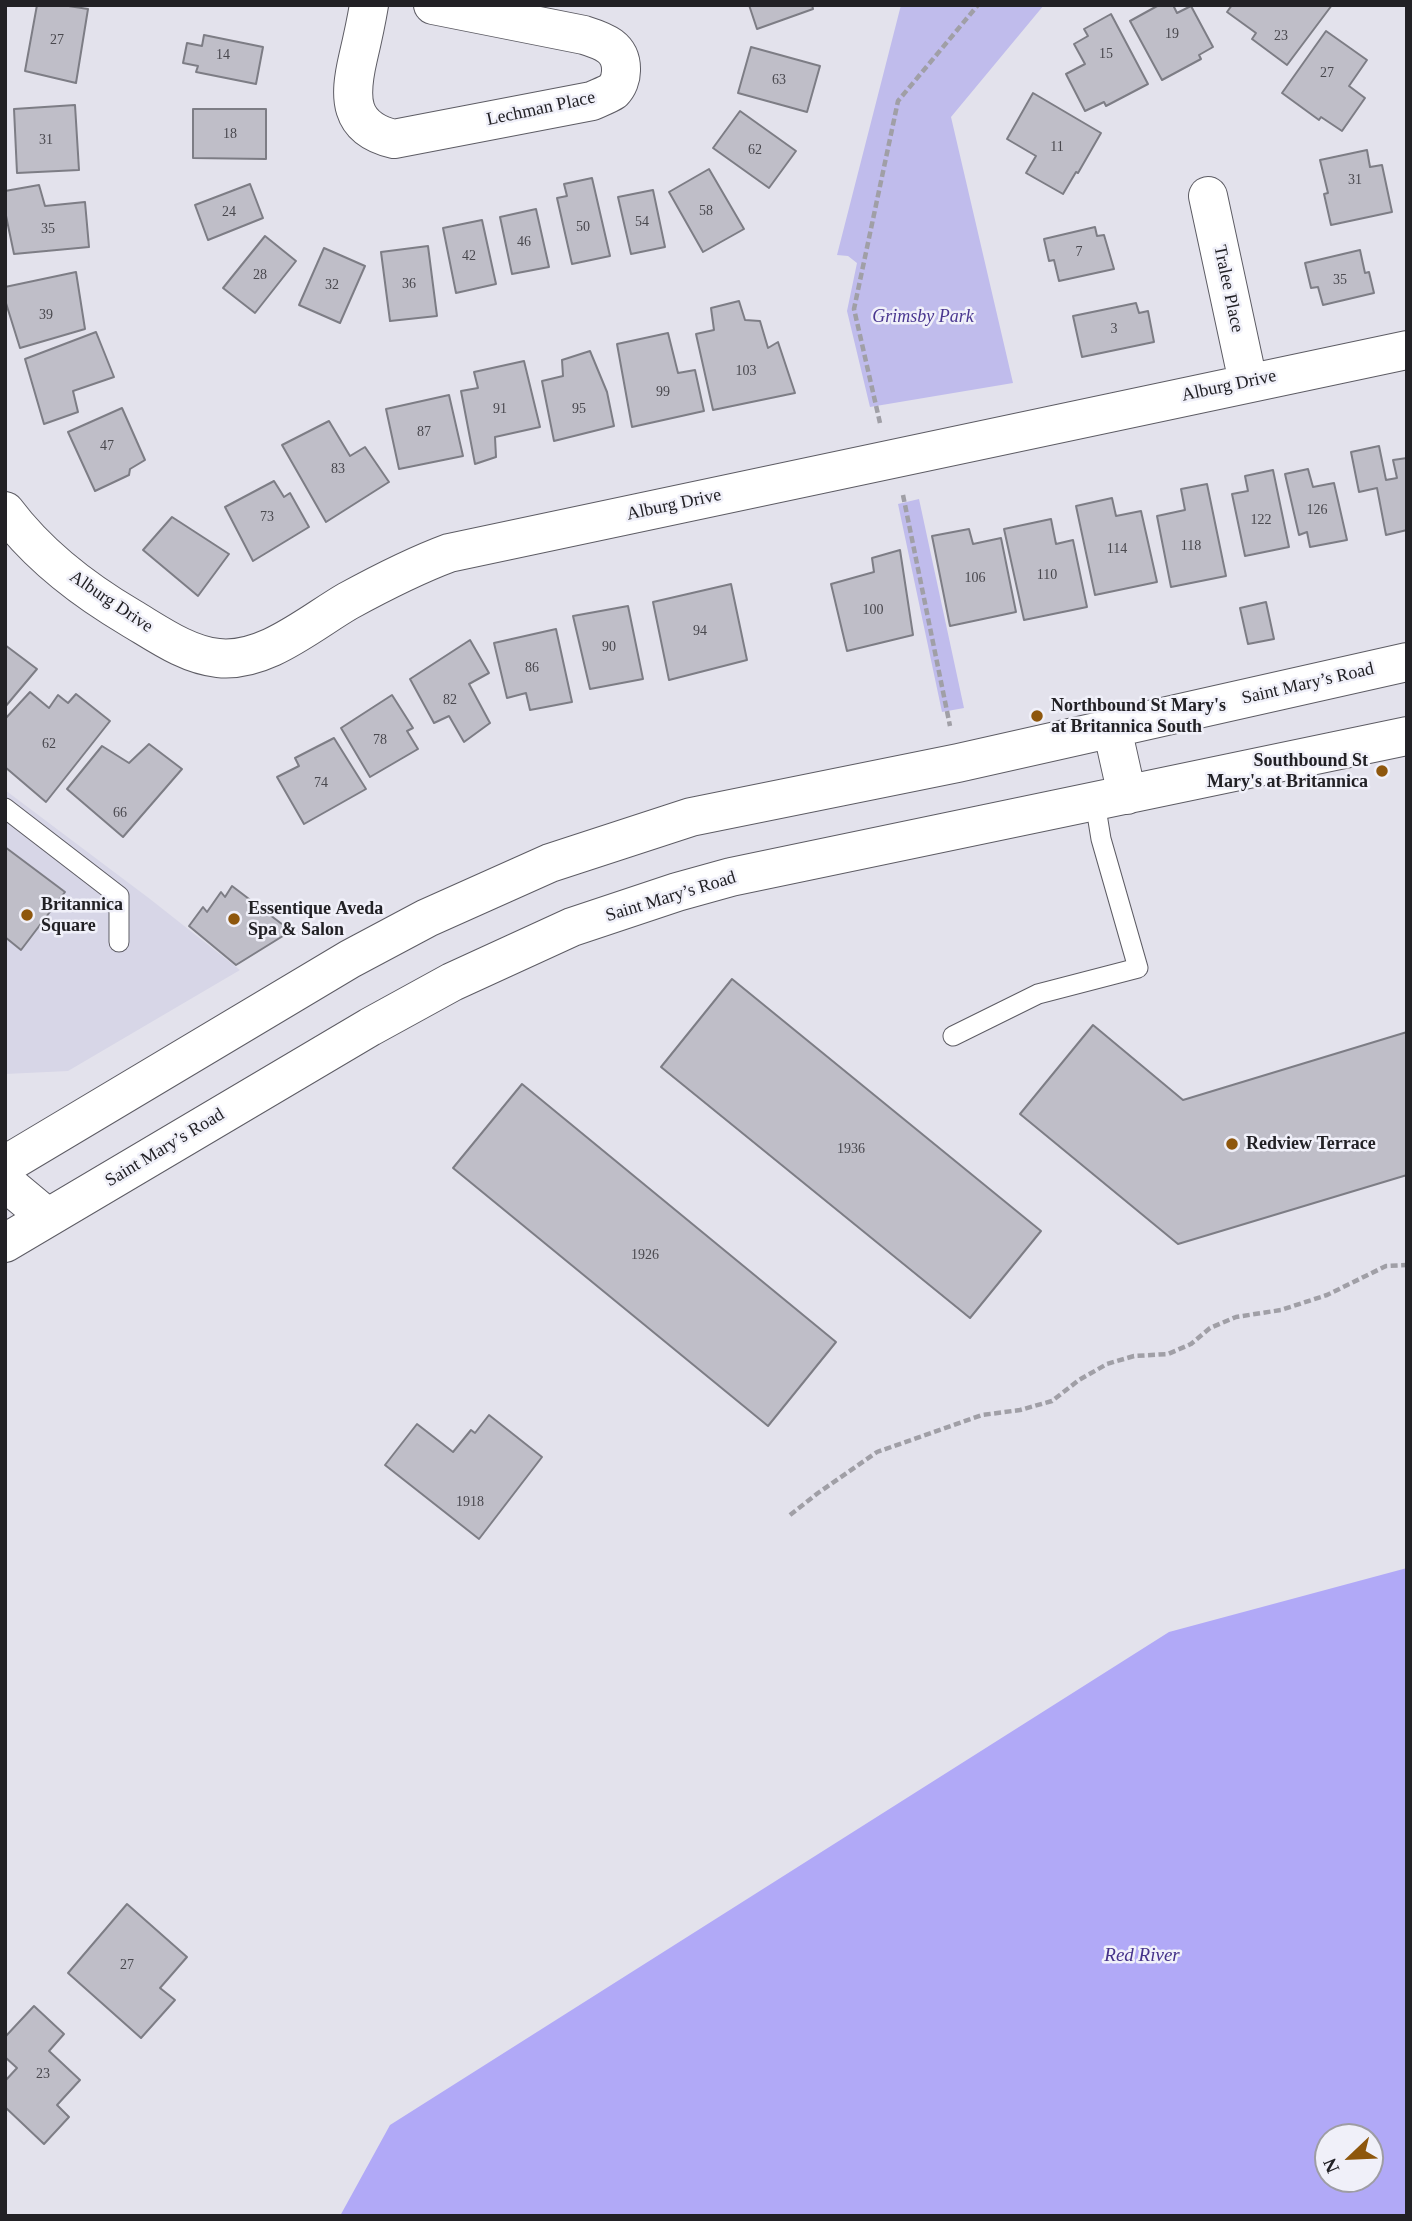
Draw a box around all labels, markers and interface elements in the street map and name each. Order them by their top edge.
house number: 19 [1165,26,1179,42]
house number: 23 [1274,28,1288,44]
house number: 27 [50,32,64,48]
house number: 15 [1099,46,1113,62]
house number: 14 [216,47,230,63]
house number: 27 [1320,65,1334,81]
house number: 63 [772,72,786,88]
street label: Lechman Place [485,87,597,131]
house number: 18 [223,126,237,142]
house number: 31 [39,132,53,148]
house number: 11 [1050,139,1064,155]
house number: 62 [748,142,762,158]
house number: 31 [1348,172,1362,188]
house number: 58 [699,203,713,219]
house number: 24 [222,204,236,220]
house number: 54 [635,214,649,230]
house number: 50 [576,219,590,235]
house number: 35 [41,221,55,237]
house number: 46 [517,234,531,250]
street label: Tralee Place [1208,243,1248,335]
house number: 7 [1076,244,1082,260]
house number: 42 [462,248,476,264]
house number: 28 [253,267,267,283]
house number: 35 [1333,272,1347,288]
house number: 36 [402,276,416,292]
house number: 32 [325,277,339,293]
park label: Grimsby Park [872,306,974,328]
house number: 39 [39,307,53,323]
house number: 3 [1110,321,1118,337]
house number: 103 [736,363,756,379]
street label: Alburg Drive [1180,365,1278,407]
house number: 99 [656,384,670,400]
house number: 91 [493,401,507,417]
house number: 95 [572,401,586,417]
house number: 87 [417,424,431,440]
house number: 47 [100,438,114,454]
house number: 83 [331,461,345,477]
street label: Alburg Drive [625,484,723,526]
house number: 126 [1306,502,1328,518]
house number: 73 [260,509,274,525]
house number: 122 [1250,512,1272,528]
house number: 118 [1181,538,1201,554]
house number: 114 [1107,541,1127,557]
street label: Alburg Drive [65,566,157,638]
house number: 110 [1037,567,1057,583]
house number: 106 [964,570,986,586]
house number: 100 [862,602,884,618]
house number: 94 [693,623,707,639]
house number: 90 [602,639,616,655]
street label: Saint Mary’s Road [1240,658,1376,710]
house number: 86 [525,660,539,676]
house number: 82 [443,692,457,708]
place label: Northbound St Mary's at Britannica South [1051,695,1226,738]
marker: Northbound St Mary's at Britannica South [1029,708,1045,724]
house number: 78 [373,732,387,748]
house number: 62 [42,736,56,752]
place label: Southbound St Mary's at Britannica [1207,750,1368,792]
marker: Southbound St Mary's at Britannica [1374,763,1390,779]
house number: 74 [314,775,328,791]
house number: 66 [113,805,127,821]
street label: Saint Mary’s Road [603,867,739,927]
place label: Britannica Square [41,894,123,936]
place label: Essentique Aveda Spa & Salon [248,898,383,940]
marker: Britannica Square [19,907,35,923]
marker: Essentique Aveda Spa & Salon [226,911,242,927]
street label: Saint Mary’s Road [102,1104,228,1192]
place label: Redview Terrace [1246,1133,1376,1155]
marker: Redview Terrace [1224,1136,1240,1152]
house number: 1936 [837,1141,865,1157]
house number: 1926 [631,1247,659,1263]
house number: 1918 [456,1494,484,1510]
water label: Red River [1104,1945,1180,1967]
house number: 27 [120,1957,134,1973]
house number: 23 [36,2066,50,2082]
north arrow [1314,2123,1384,2193]
text: N [1319,2155,1343,2176]

